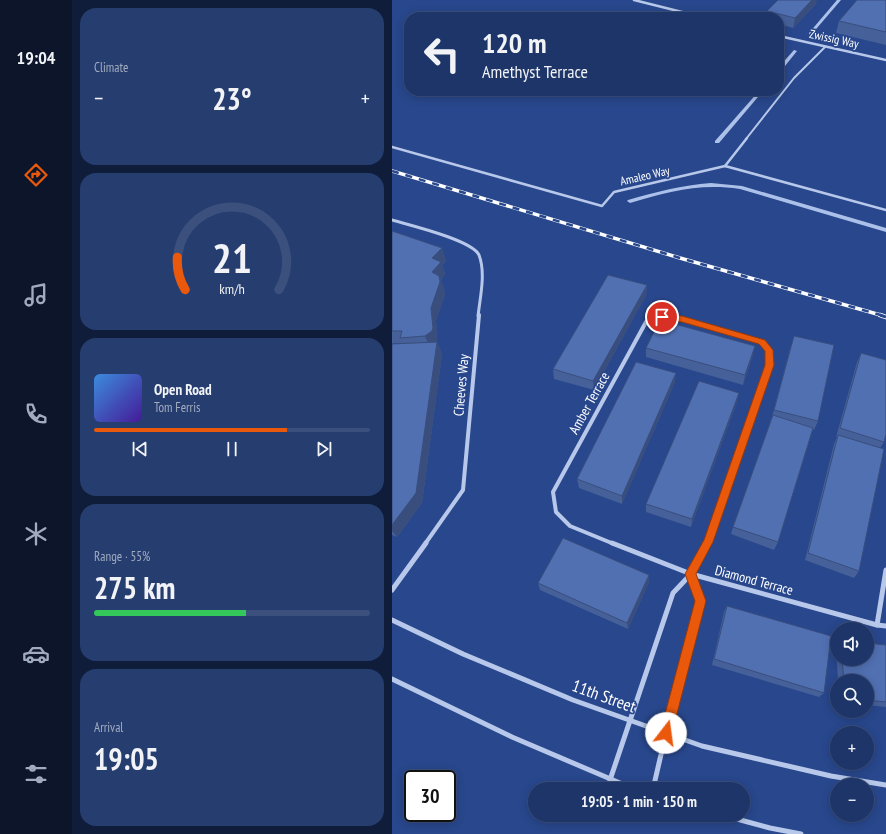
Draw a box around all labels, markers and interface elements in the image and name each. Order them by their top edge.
text: 120 m [482,24,546,61]
street label: Zwissig Way [808,26,861,51]
icon: left [416,28,468,80]
text: 19:04 [17,46,55,69]
text: Climate [94,59,128,76]
text: Amethyst Terrace [482,60,588,83]
text: 23° [212,79,252,118]
text: − [94,84,103,112]
text: + [361,84,370,112]
icon: directions [22,161,50,189]
street label: Amaleo Way [619,162,672,188]
text: 21 [212,231,252,284]
text: km/h [219,278,245,297]
icon: music [22,281,50,309]
pin [645,300,679,334]
icon: arrive [651,306,673,328]
street label: Cheeves Way [449,352,473,417]
street label: Amber Terrace [565,369,614,437]
text: Open Road [154,380,212,399]
text: Tom Ferris [154,399,200,416]
icon: phone [22,400,50,428]
icon: previous [129,438,151,460]
icon: pause [221,438,243,460]
icon: next [313,438,335,460]
icon: climate [22,520,50,548]
text: Range · 55% [94,548,150,565]
street label: Diamond Terrace [713,561,795,599]
text: 275 km [94,568,175,607]
map controls [830,622,874,822]
button: sound [830,622,874,666]
icon: car [22,640,50,668]
street label: 11th Street [569,674,639,718]
button: search [830,674,874,718]
position arrow [645,712,687,754]
text: Arrival [94,719,123,736]
button: + [830,726,874,770]
text: 19:05 [94,739,159,778]
icon: filters [22,760,50,788]
speed limit sign: 30 [404,770,456,822]
button: − [830,778,874,822]
text: 19:05 · 1 min · 150 m [581,792,697,811]

